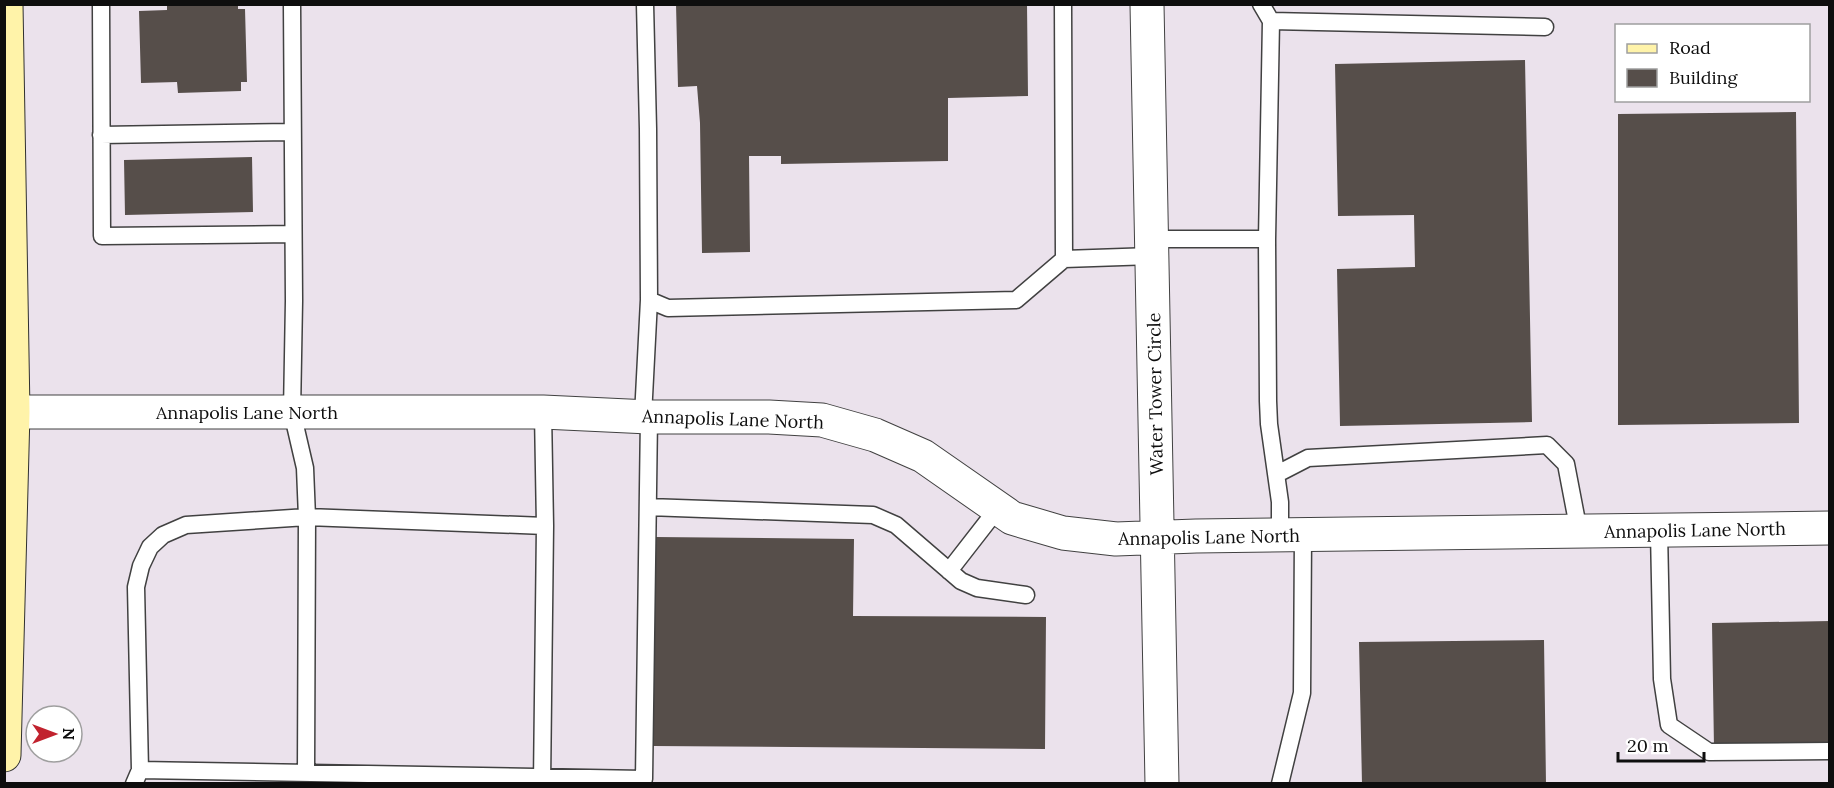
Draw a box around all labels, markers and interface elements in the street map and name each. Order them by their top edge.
legend [1615,24,1810,102]
text: Road [1669,36,1711,59]
text: Building [1669,66,1739,89]
street label: Water Tower Circle [1142,312,1168,476]
street label: Annapolis Lane North [155,401,338,424]
street label: Annapolis Lane North [641,404,825,434]
street label: Annapolis Lane North [1603,517,1786,543]
street label: Annapolis Lane North [1117,524,1300,550]
north arrow [24,704,84,764]
scale bar [1618,725,1704,763]
text: N [59,728,79,740]
text: 20 m [1627,734,1669,757]

